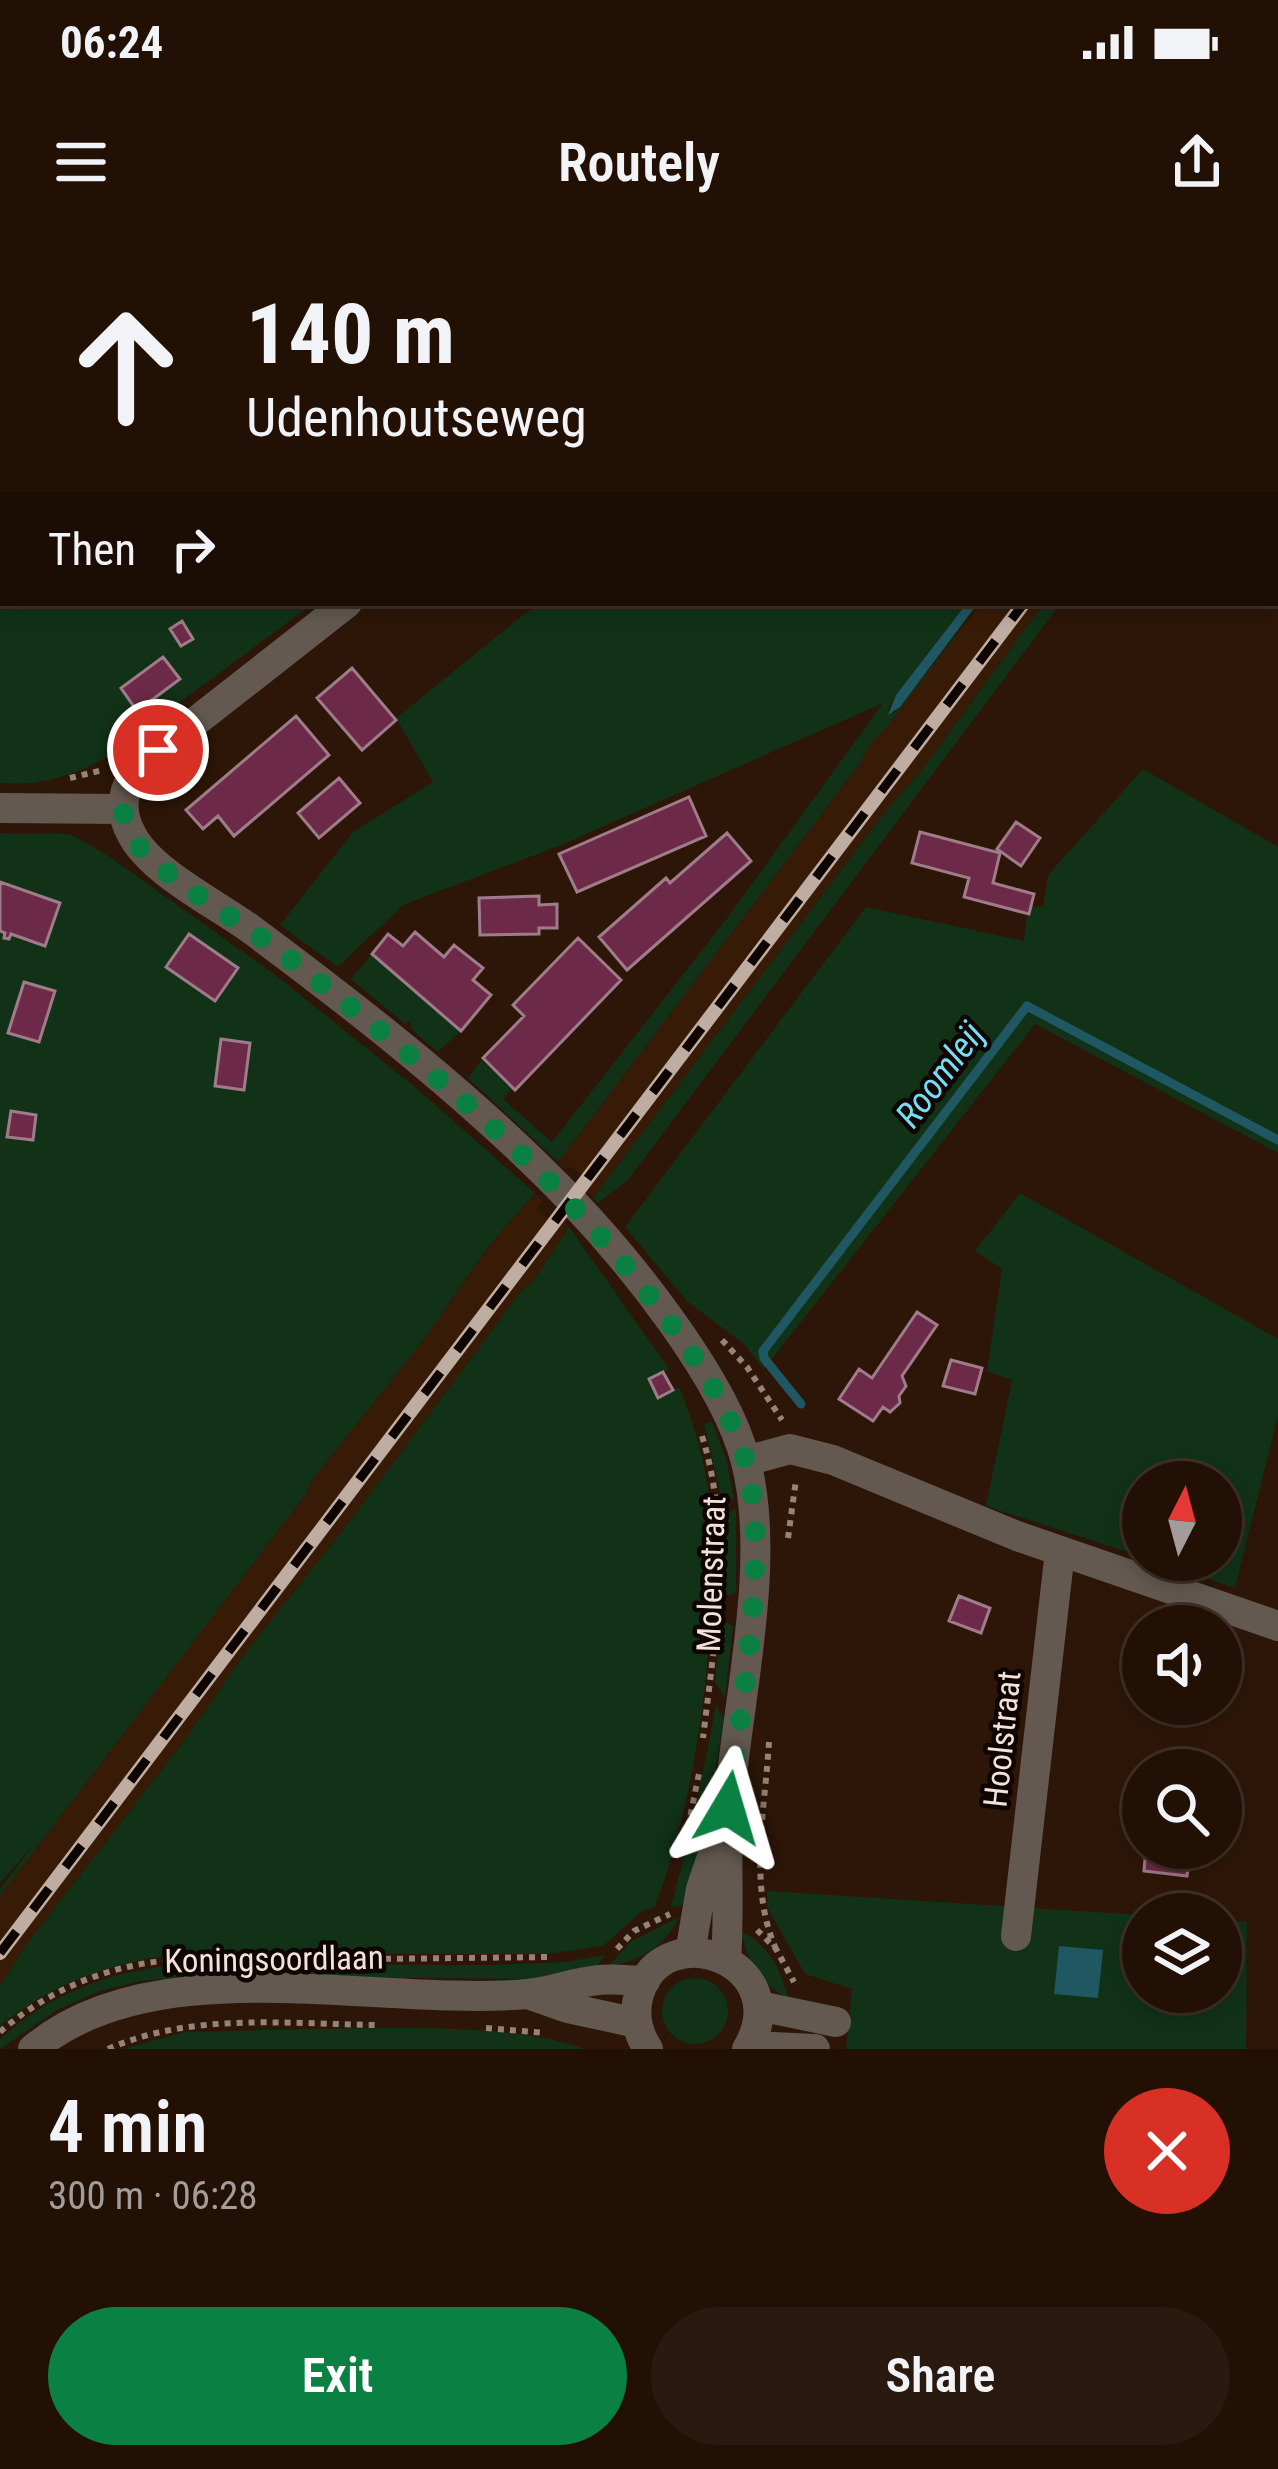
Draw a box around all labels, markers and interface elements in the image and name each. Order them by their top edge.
text: 06:24 [60,16,163,69]
icon: menu [48,129,114,195]
icon: share [1164,129,1230,195]
text: Routely [558,131,720,194]
text: 140 m [246,285,455,384]
icon: ahead [48,288,204,444]
text: Udenhoutseweg [246,386,587,449]
icon: right [160,516,226,582]
text: Then [48,523,136,576]
pin [107,699,209,801]
icon: arrive [125,717,191,783]
water label: Roomleij [887,1014,993,1136]
north arrow [1122,1461,1242,1581]
map controls [1122,1461,1242,2013]
street label: Molenstraat [689,1495,733,1653]
button: sound [1122,1605,1242,1725]
street label: Hoolstraat [975,1669,1029,1809]
position arrow [665,1745,791,1871]
button: search [1122,1749,1242,1869]
button: layers [1122,1893,1242,2013]
street label: Koningsoordlaan [164,1938,384,1980]
text: 4 min [48,2085,207,2170]
button: close [1104,2088,1230,2214]
text: 300 m · 06:28 [48,2173,258,2219]
button: Exit [48,2307,627,2445]
button: Share [651,2307,1230,2445]

